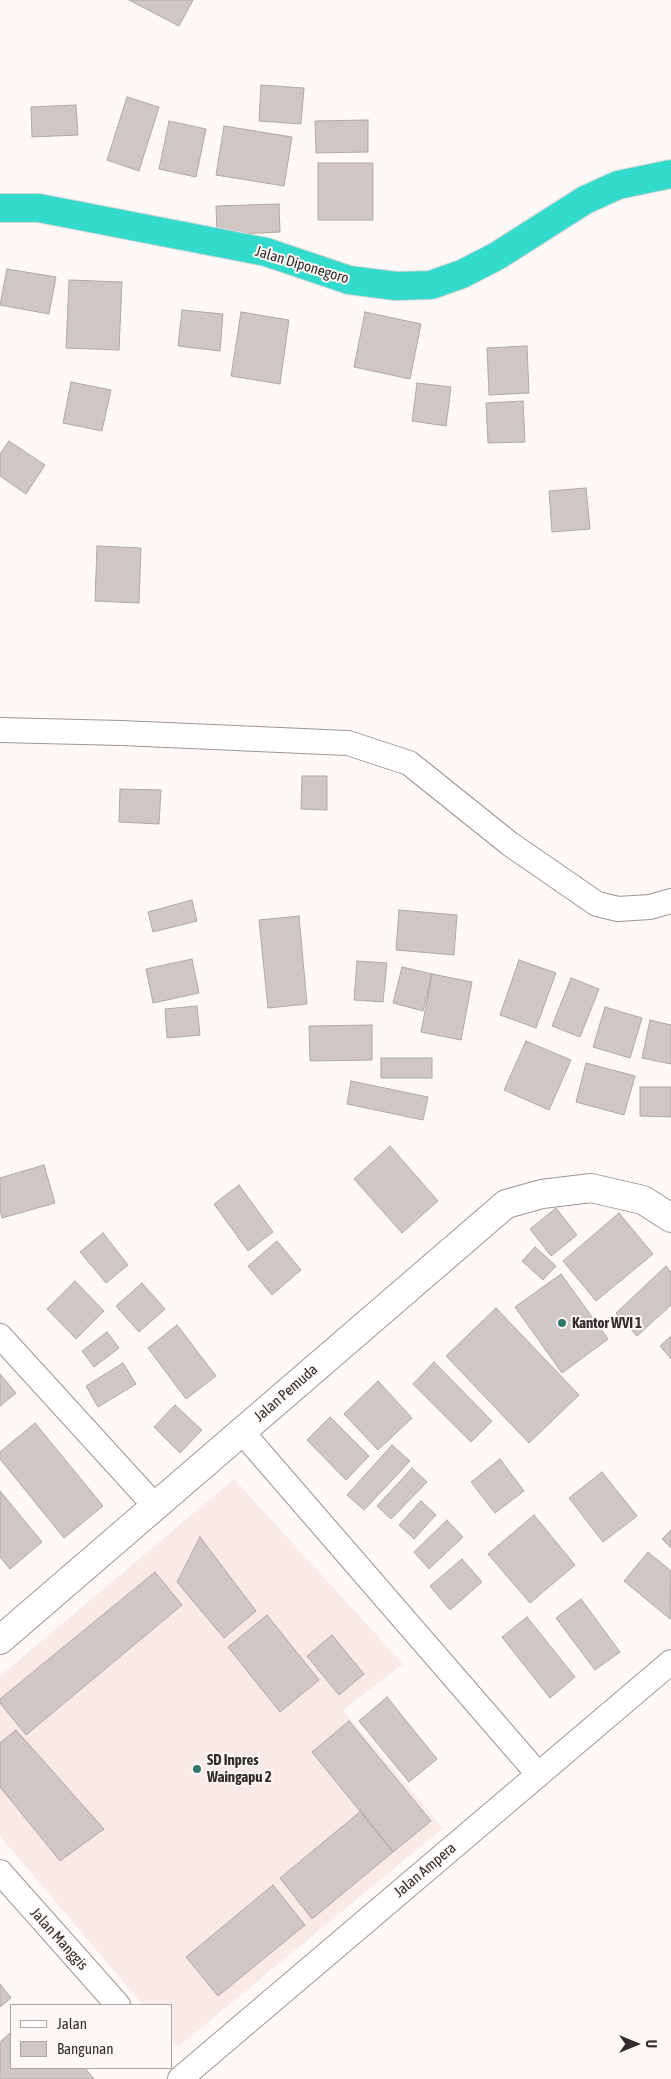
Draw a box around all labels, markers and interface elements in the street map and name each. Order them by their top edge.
street label: Jalan Diponegoro [253,242,351,288]
place label: Kantor WVI 1 [572,1314,642,1332]
marker: Kantor WVI 1 [556,1317,568,1329]
street label: Jalan Pemuda [251,1361,321,1425]
place label: SD Inpres Waingapu 2 [207,1751,272,1786]
marker: SD Inpres Waingapu 2 [191,1763,203,1775]
street label: Jalan Ampera [390,1839,460,1901]
street label: Jalan Manggis [26,1904,92,1974]
legend [10,2004,172,2069]
text: Jalan [57,2015,87,2032]
north arrow [611,2019,661,2069]
text: Bangunan [57,2040,114,2057]
text: U [643,2040,659,2048]

